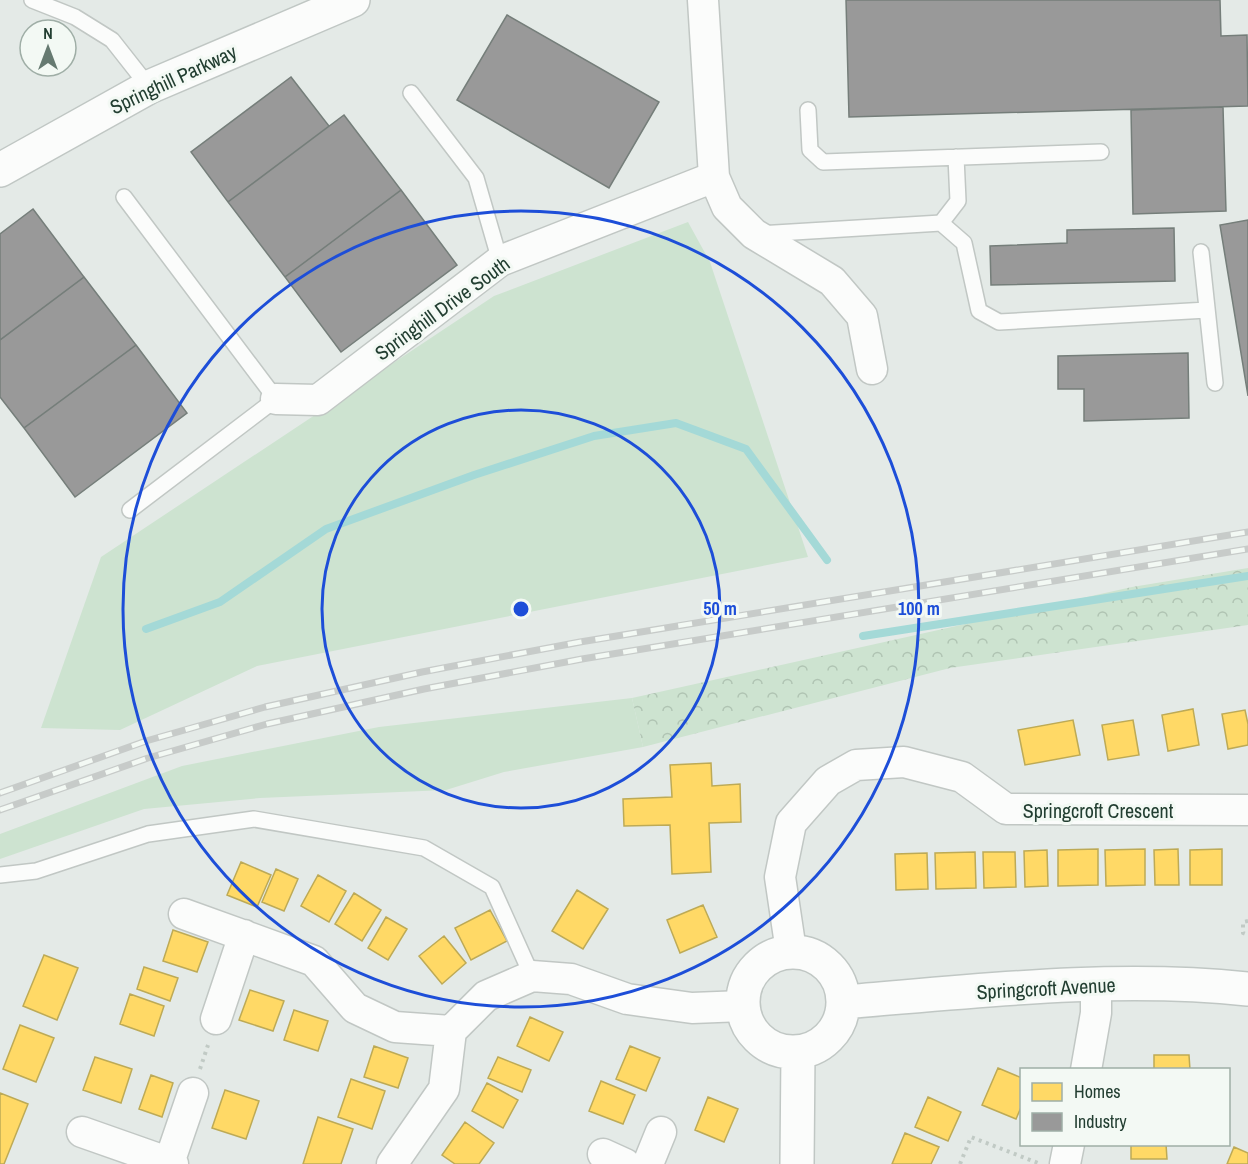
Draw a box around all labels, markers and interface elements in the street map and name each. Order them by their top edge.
north arrow [18,18,78,78]
text: N [43,22,53,44]
street label: Springhill Parkway [105,38,241,120]
street label: Springhill Drive South [369,250,515,366]
text: 50 m [703,596,737,621]
text: 100 m [898,596,940,621]
centre of rings [511,599,531,619]
street label: Springcroft Crescent [1023,797,1174,824]
street label: Springcroft Avenue [976,971,1116,1005]
legend [1020,1068,1230,1146]
text: Homes [1074,1079,1121,1104]
text: Industry [1074,1109,1127,1134]

